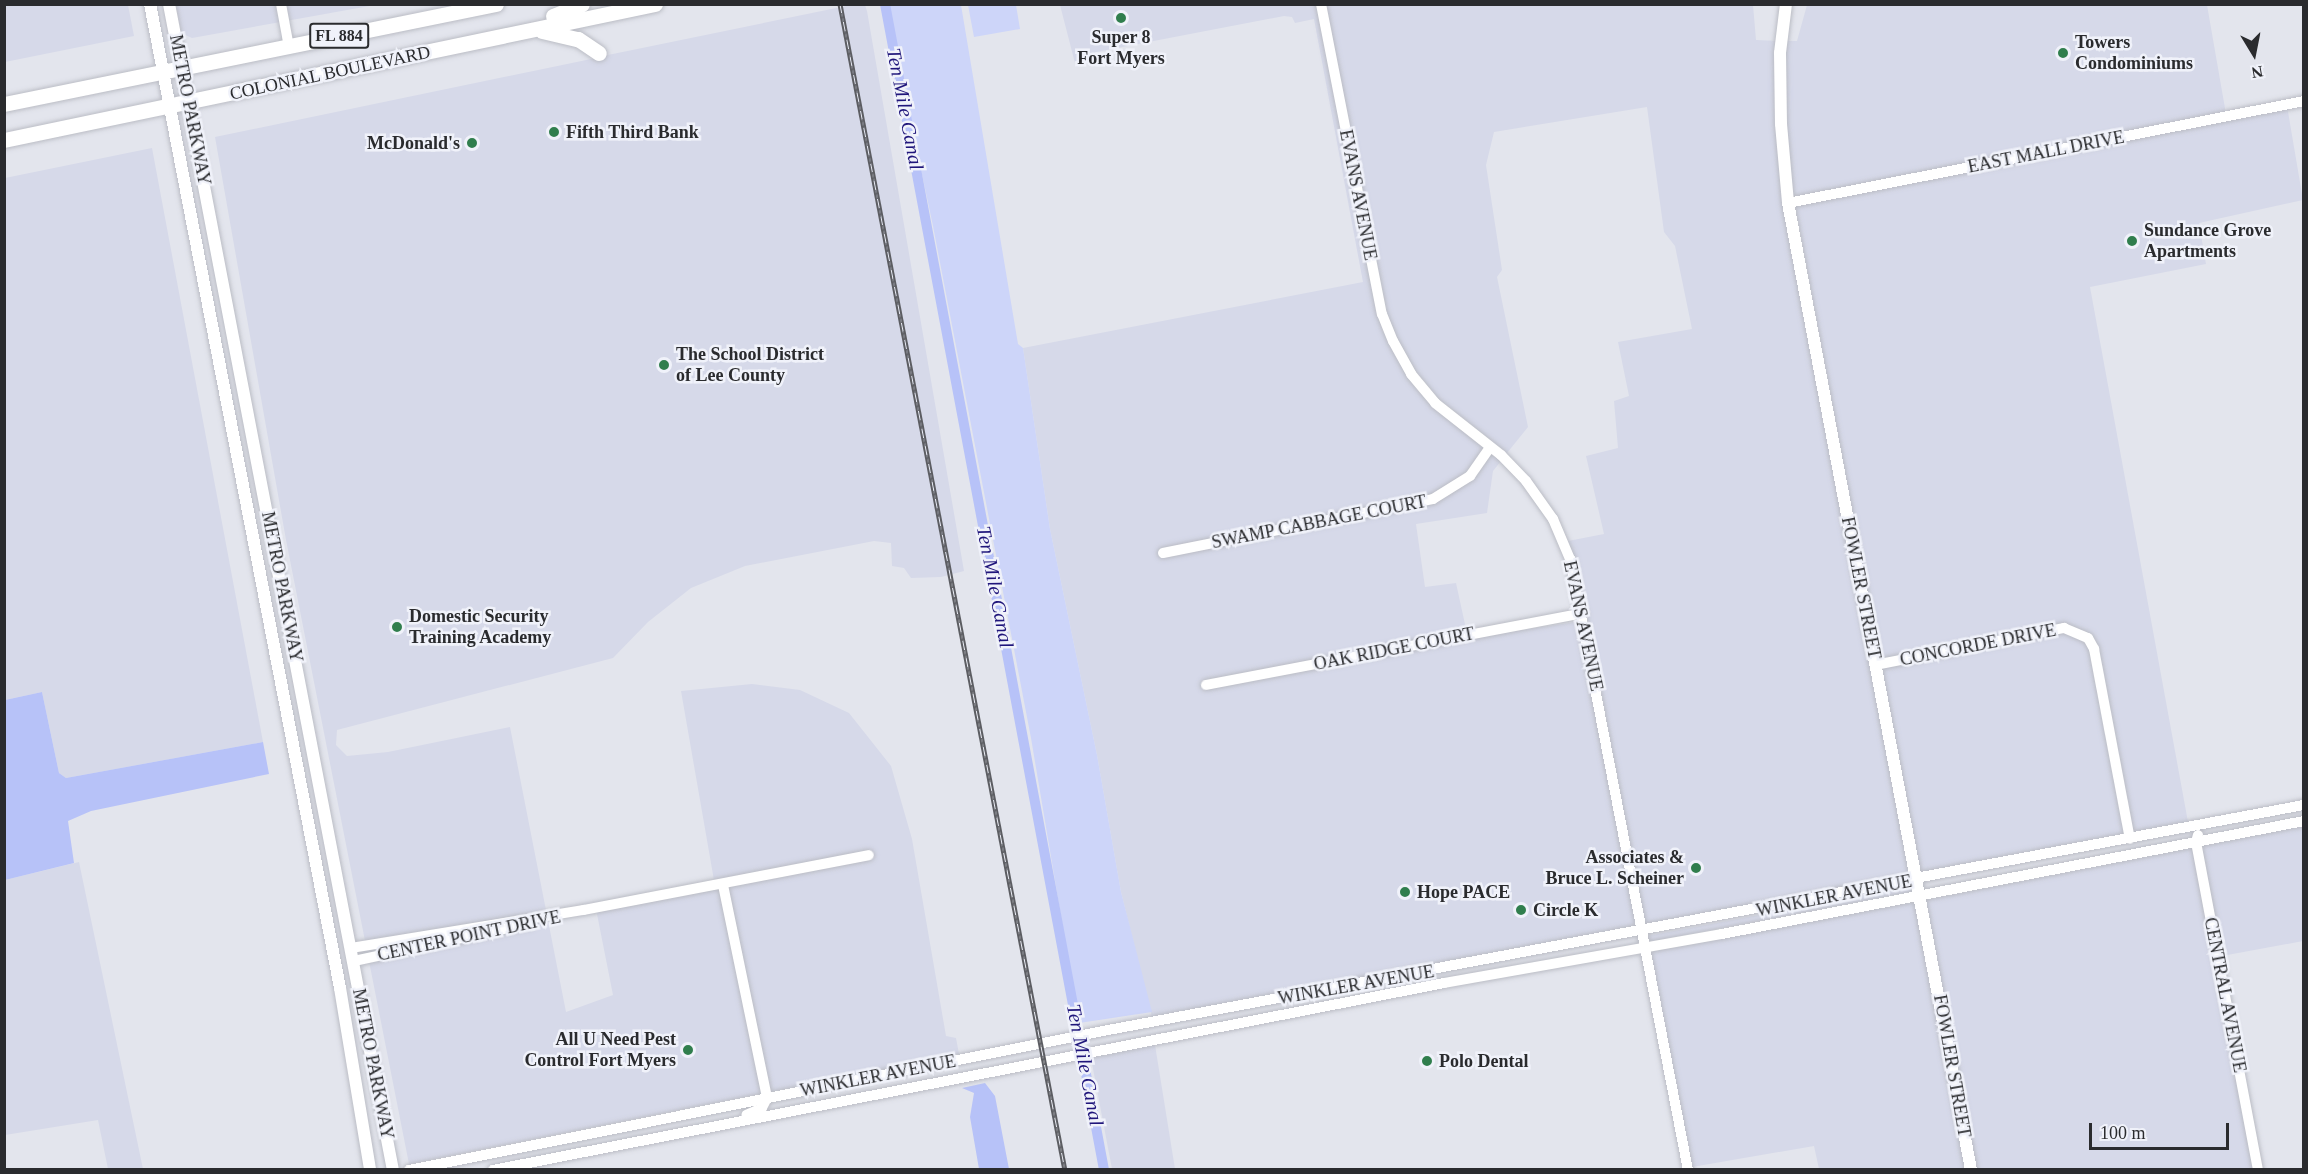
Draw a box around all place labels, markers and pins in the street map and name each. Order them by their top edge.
marker: Super 8 Fort Myers [1114,11,1128,25]
place label: Super 8 Fort Myers [1077,27,1165,70]
place label: Towers Condominiums [2075,32,2193,74]
marker: Towers Condominiums [2056,46,2070,60]
place label: Fifth Third Bank [566,121,699,143]
marker: Fifth Third Bank [547,125,561,139]
place label: McDonald's [367,132,460,154]
marker: McDonald's [465,136,479,150]
place label: Sundance Grove Apartments [2144,220,2271,262]
marker: Sundance Grove Apartments [2125,234,2139,248]
place label: The School District of Lee County [676,344,824,386]
marker: The School District of Lee County [657,358,671,372]
place label: Domestic Security Training Academy [409,606,552,648]
marker: Domestic Security Training Academy [390,620,404,634]
place label: Associates & Bruce L. Scheiner [1546,847,1684,890]
marker: Associates & Bruce L. Scheiner [1689,861,1703,875]
place label: Hope PACE [1417,881,1510,903]
marker: Hope PACE [1398,885,1412,899]
place label: Circle K [1533,899,1598,921]
marker: Circle K [1514,903,1528,917]
place label: All U Need Pest Control Fort Myers [524,1029,676,1072]
marker: All U Need Pest Control Fort Myers [681,1043,695,1057]
place label: Polo Dental [1439,1050,1528,1072]
marker: Polo Dental [1420,1054,1434,1068]

